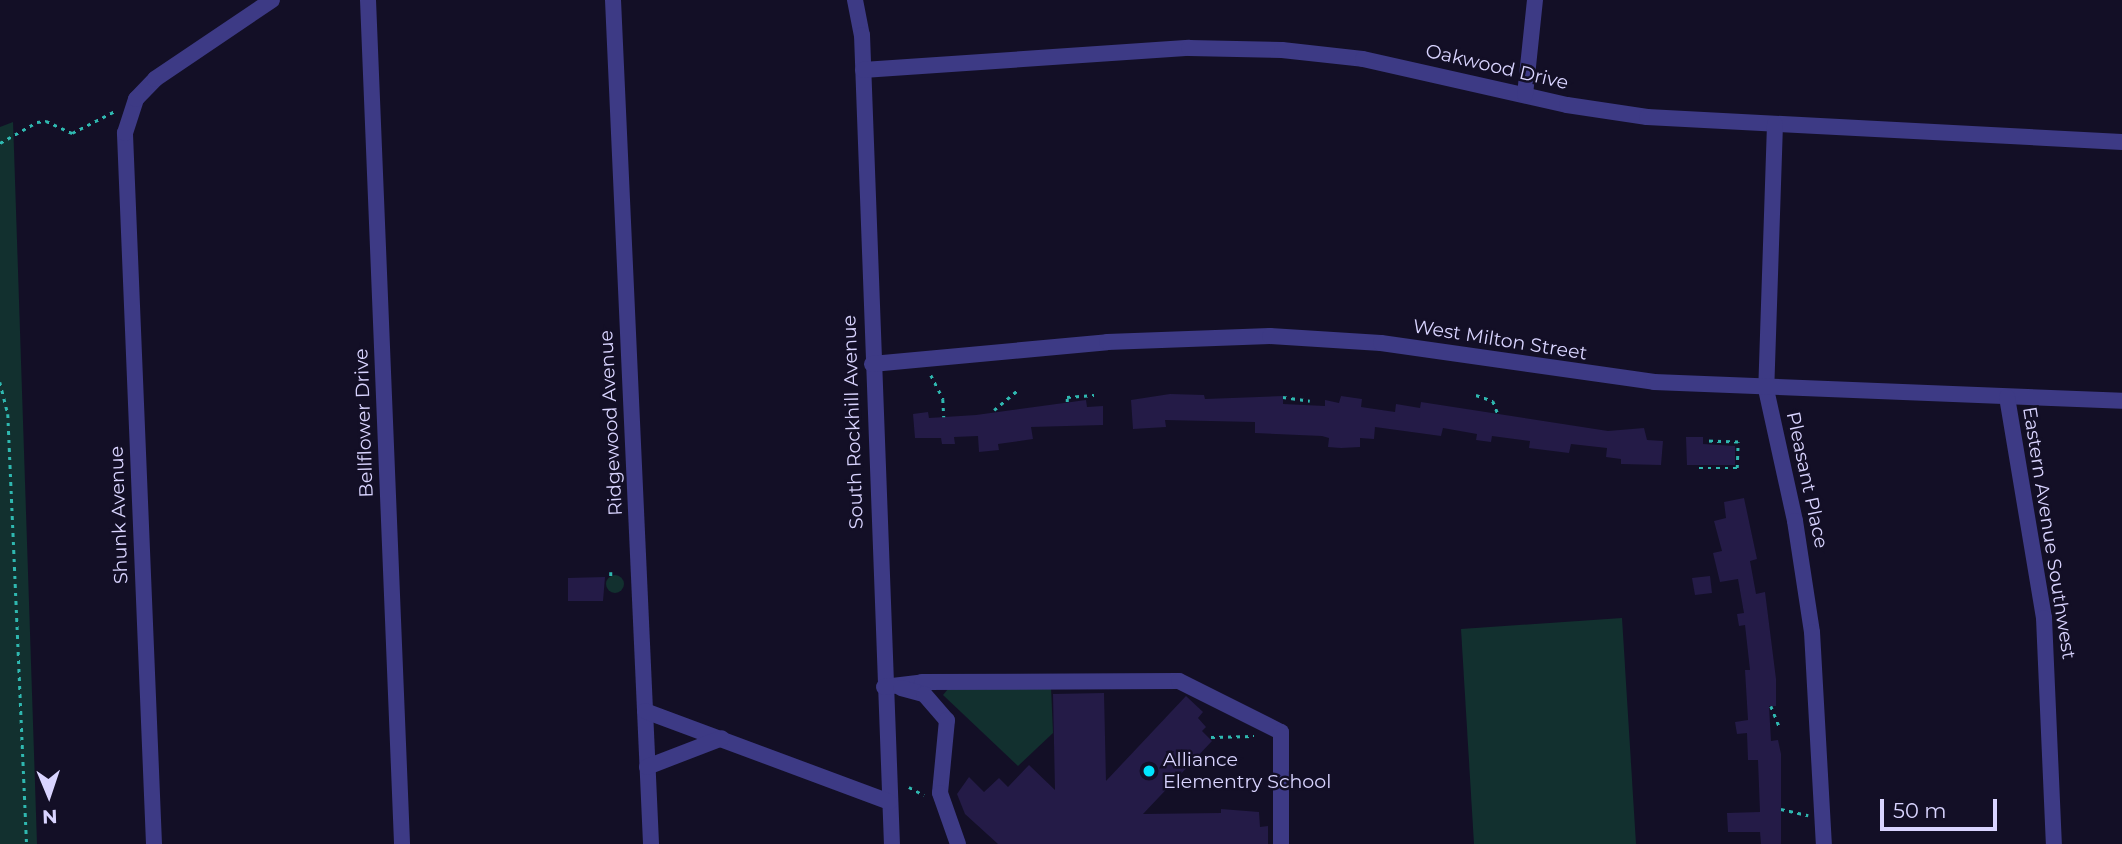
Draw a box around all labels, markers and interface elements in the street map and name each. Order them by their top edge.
street label: Oakwood Drive [1423,39,1571,95]
street label: South Rockhill Avenue [838,315,868,529]
street label: West Milton Street [1411,315,1589,365]
street label: Ridgewood Avenue [595,330,627,516]
street label: Bellflower Drive [350,348,378,498]
street label: Eastern Avenue Southwest [2018,405,2080,661]
street label: Pleasant Place [1781,410,1833,550]
street label: Shunk Avenue [105,446,133,584]
place label: Alliance Elementry School [1163,749,1331,793]
north arrow [14,760,84,830]
marker: Alliance Elementry School [1141,763,1157,779]
scale bar [1884,784,2001,828]
text: 50 m [1893,798,1947,823]
text: N [42,805,58,828]

